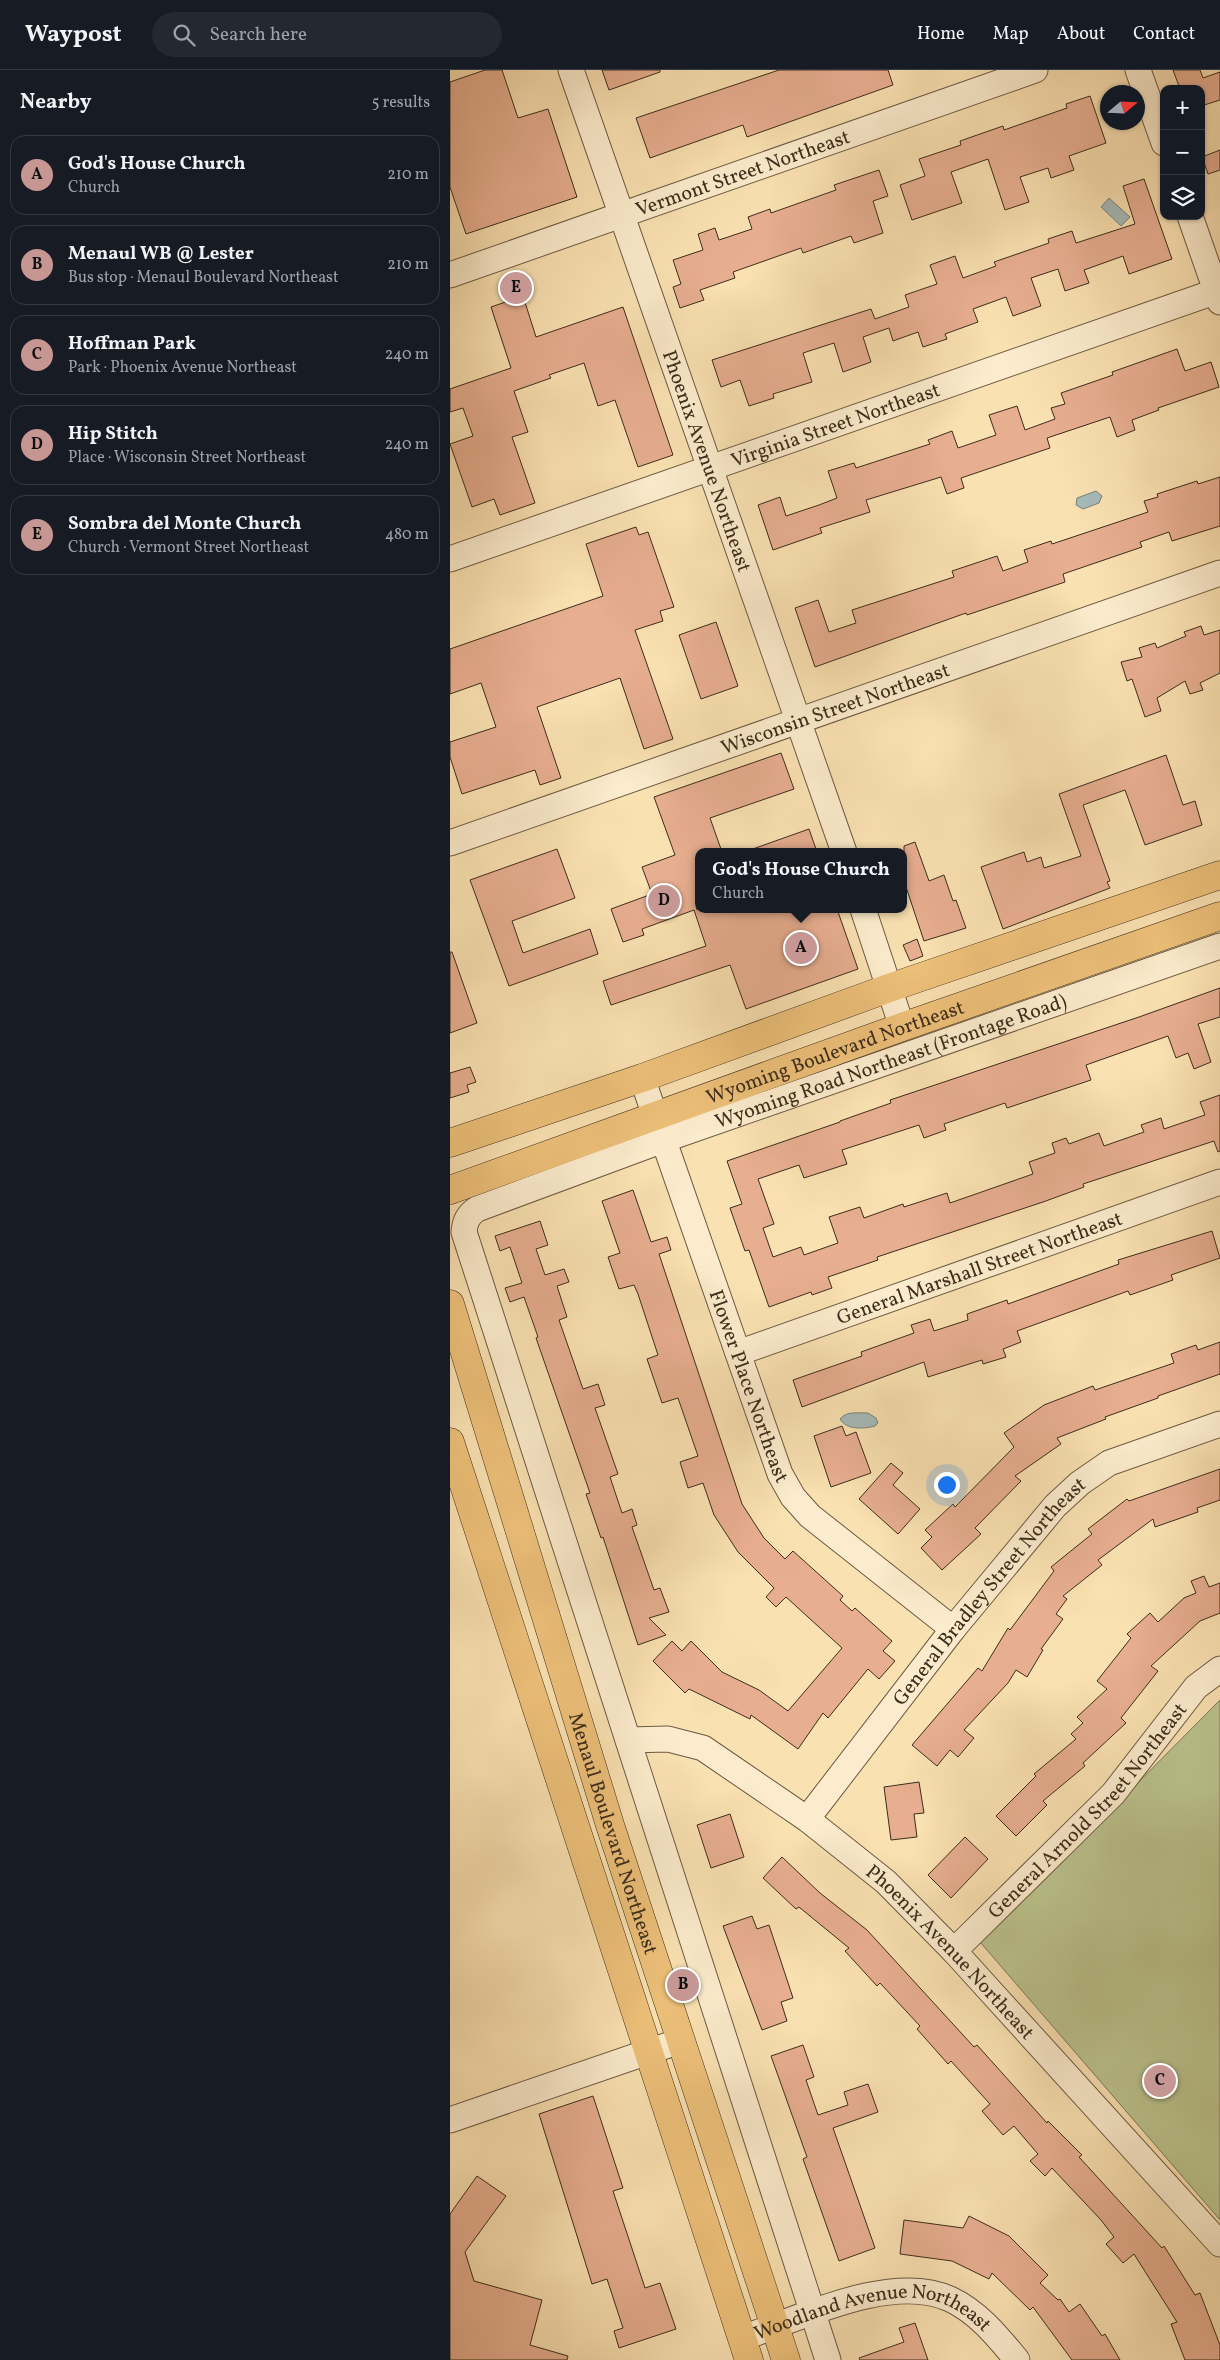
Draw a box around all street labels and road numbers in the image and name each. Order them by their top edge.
street label: Vermont Street Northeast [632,124,854,225]
street label: Phoenix Avenue Northeast [654,347,757,576]
street label: Virginia Street Northeast [728,377,944,476]
street label: Wisconsin Street Northeast [718,657,954,763]
street label: Wyoming Road Northeast (Frontage Road) [711,988,1071,1137]
street label: Wyoming Boulevard Northeast [703,994,968,1112]
street label: General Marshall Street Northeast [833,1206,1127,1333]
street label: Flower Place Northeast [701,1286,794,1489]
street label: General Bradley Street Northeast [887,1471,1092,1712]
street label: General Arnold Street Northeast [982,1698,1195,1926]
street label: Menaul Boulevard Northeast [560,1709,664,1959]
street label: Phoenix Avenue Northeast [859,1859,1040,2047]
street label: Woodland Avenue Northeast [744,2322,996,2350]

